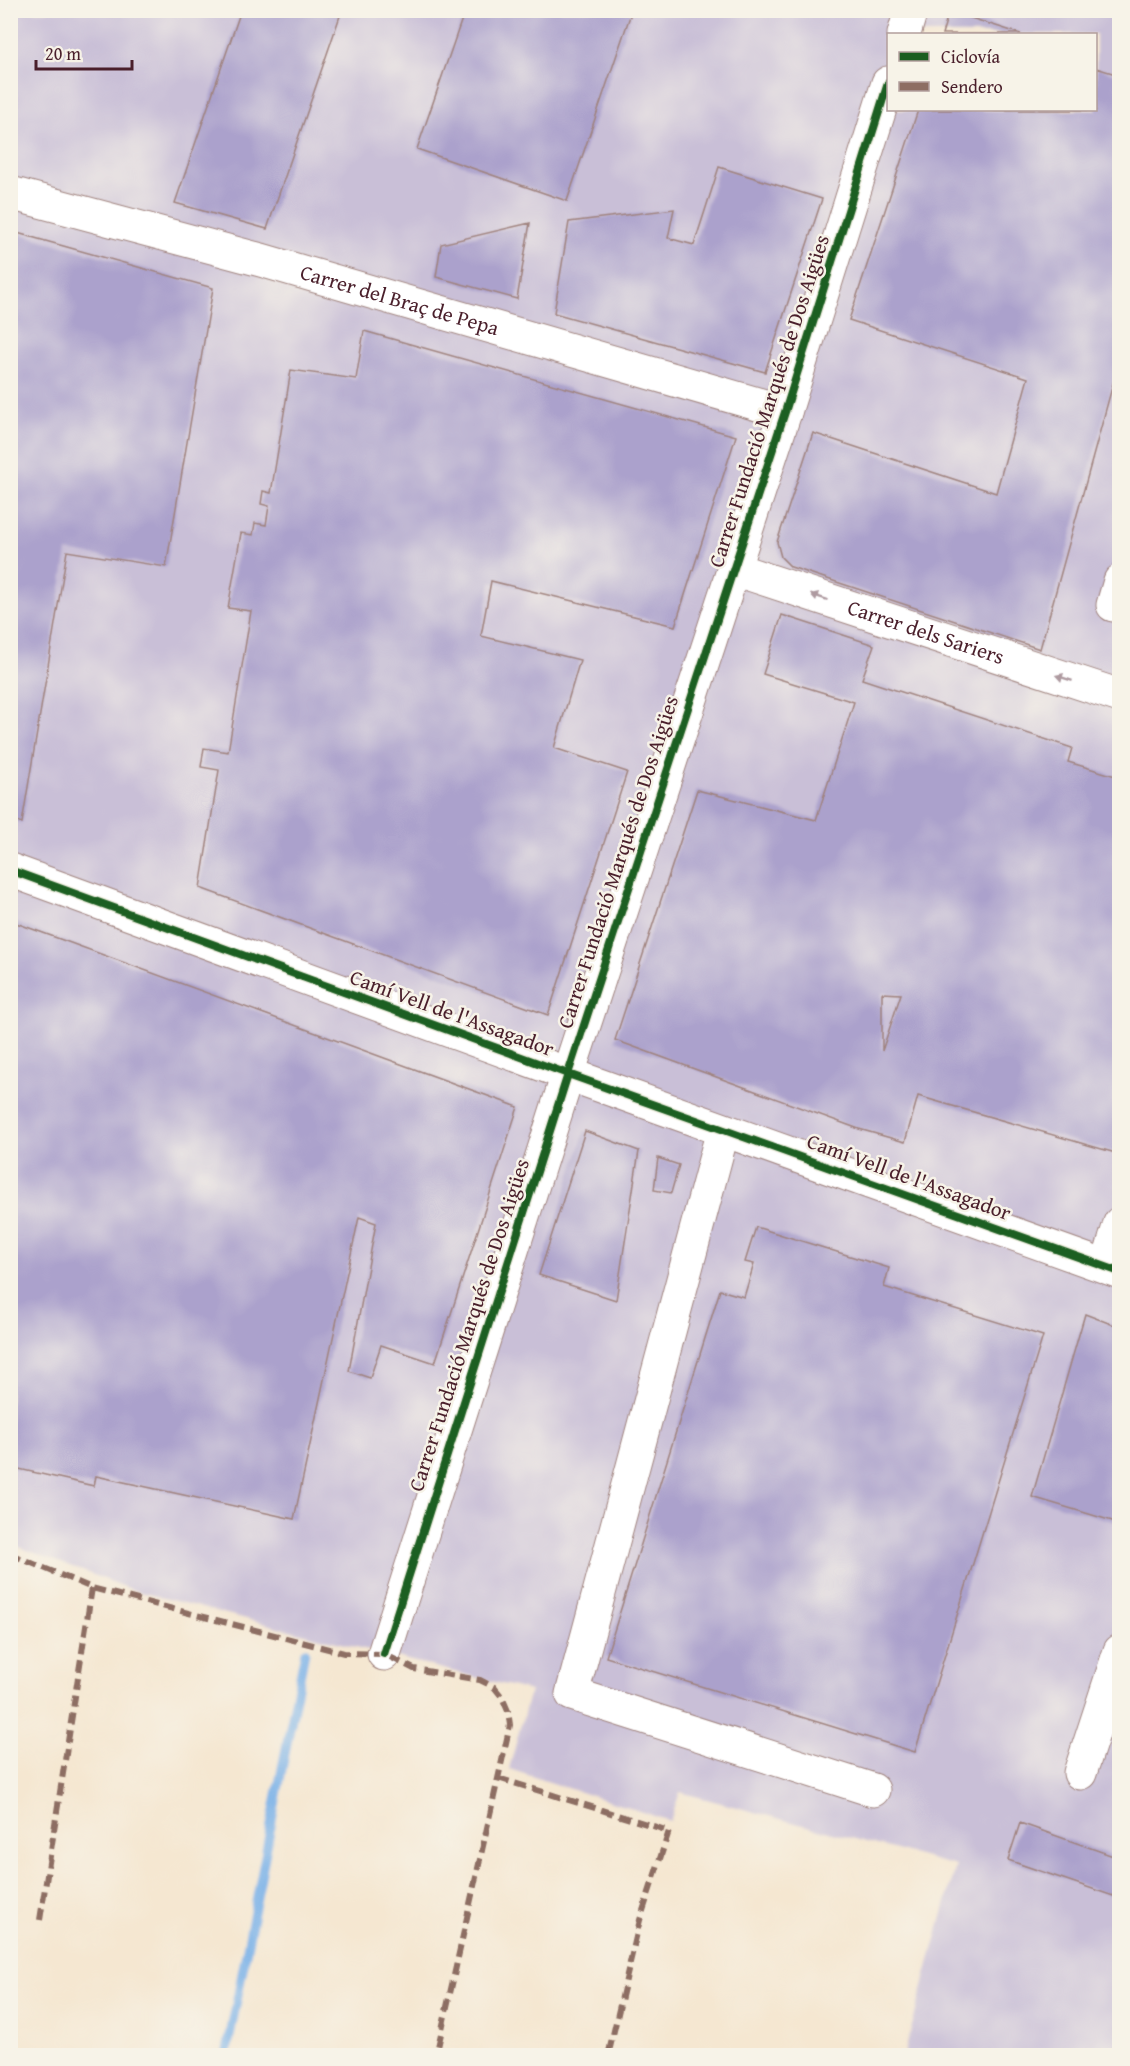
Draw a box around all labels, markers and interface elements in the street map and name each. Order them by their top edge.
scale bar [36,33,132,71]
legend [887,33,1097,111]
text: 20 m [45,40,81,67]
text: Ciclovía [941,43,1000,70]
text: Sendero [941,73,1003,100]
street label: Carrer Fundació Marqués de Dos Aigües [700,231,837,571]
street label: Carrer del Braç de Pepa [297,256,503,343]
street label: Carrer dels Sariers [844,591,1008,672]
one-way arrow [810,592,828,601]
one-way arrow [1055,672,1073,682]
street label: Carrer Fundació Marqués de Dos Aigües [549,692,686,1032]
street label: Camí Vell de l'Assagador [346,961,559,1064]
street label: Camí Vell de l'Assagador [803,1125,1016,1228]
street label: Carrer Fundació Marqués de Dos Aigües [400,1155,537,1495]

